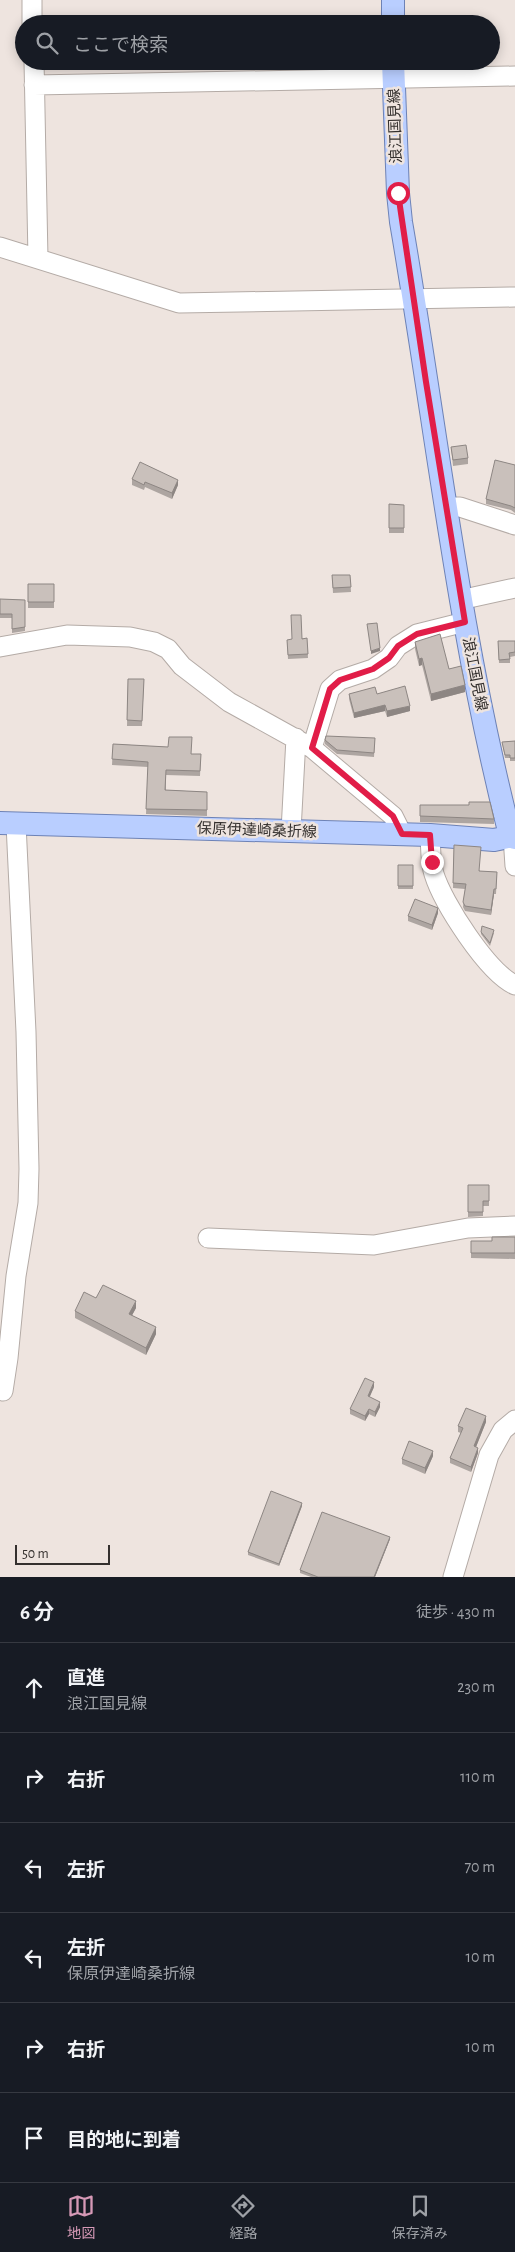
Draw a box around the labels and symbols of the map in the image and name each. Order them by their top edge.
street label: 浪江国見線 [386,88,404,164]
route start [387,182,410,205]
street label: 浪江国見線 [460,636,490,712]
street label: 保原伊達崎桑折線 [197,820,317,840]
route end [421,851,444,874]
scale bar [15,1542,110,1565]

